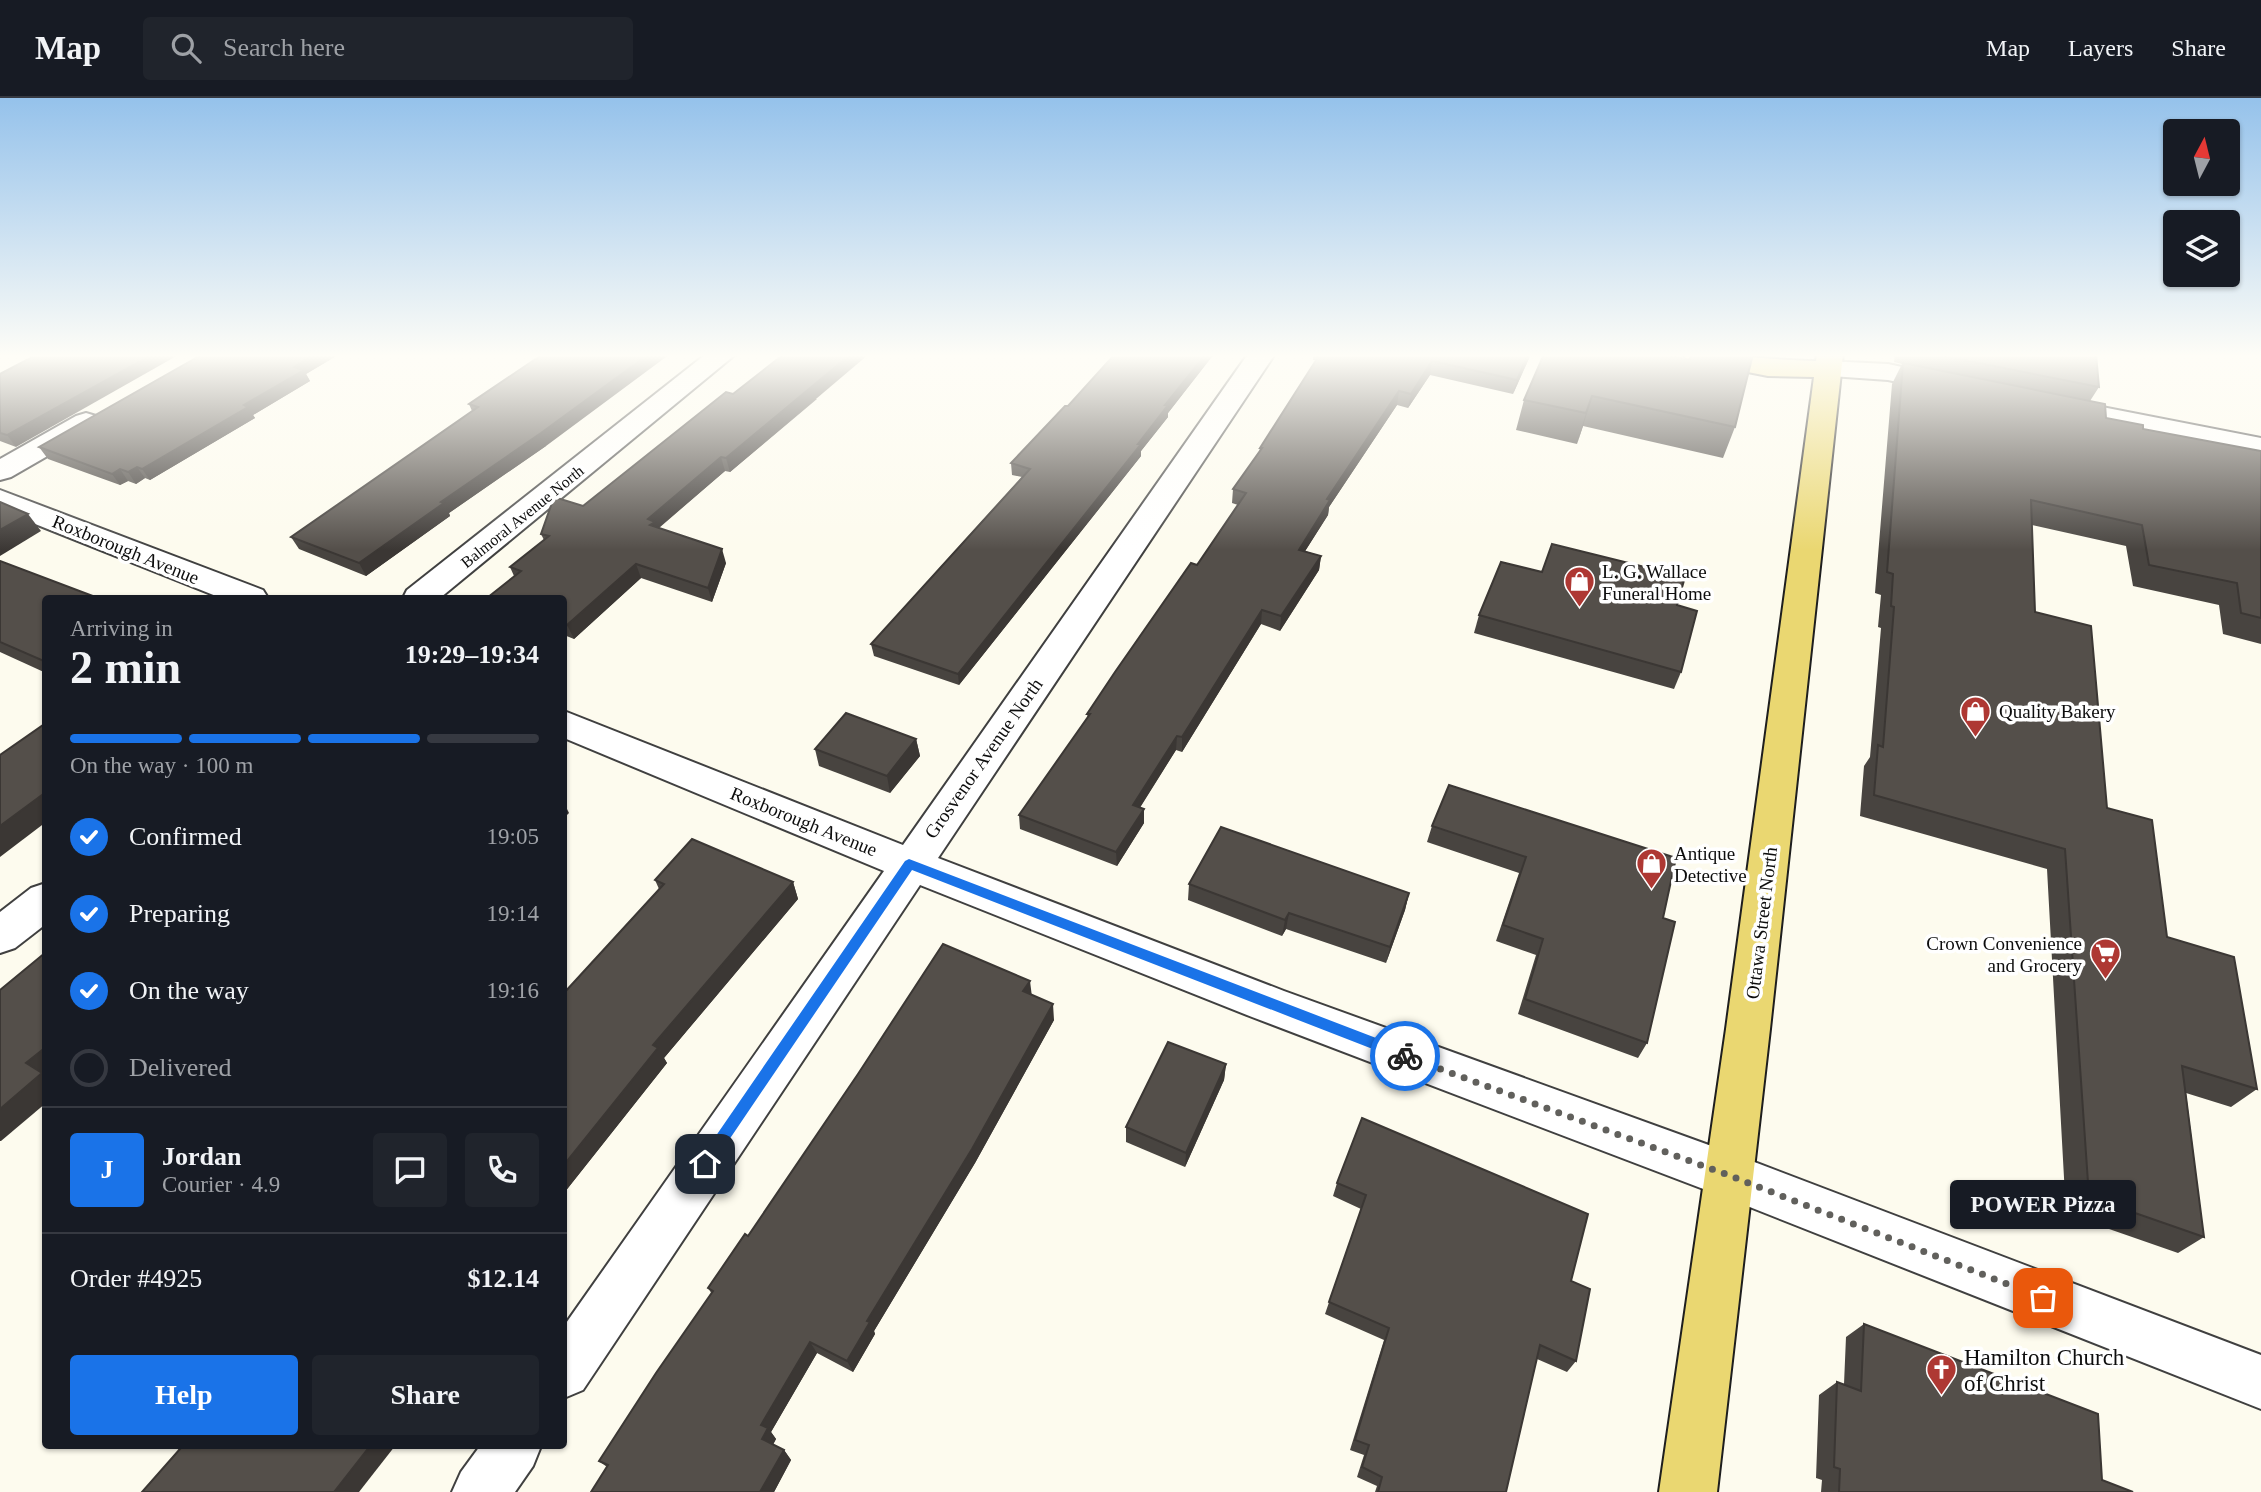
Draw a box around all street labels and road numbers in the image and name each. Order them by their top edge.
street label: Balmoral Avenue North [458,462,587,571]
street label: Roxborough Avenue [49,510,202,588]
street label: Grosvenor Avenue North [920,674,1047,842]
street label: Roxborough Avenue [727,782,880,860]
street label: Ottawa Street North [1742,845,1781,1000]

